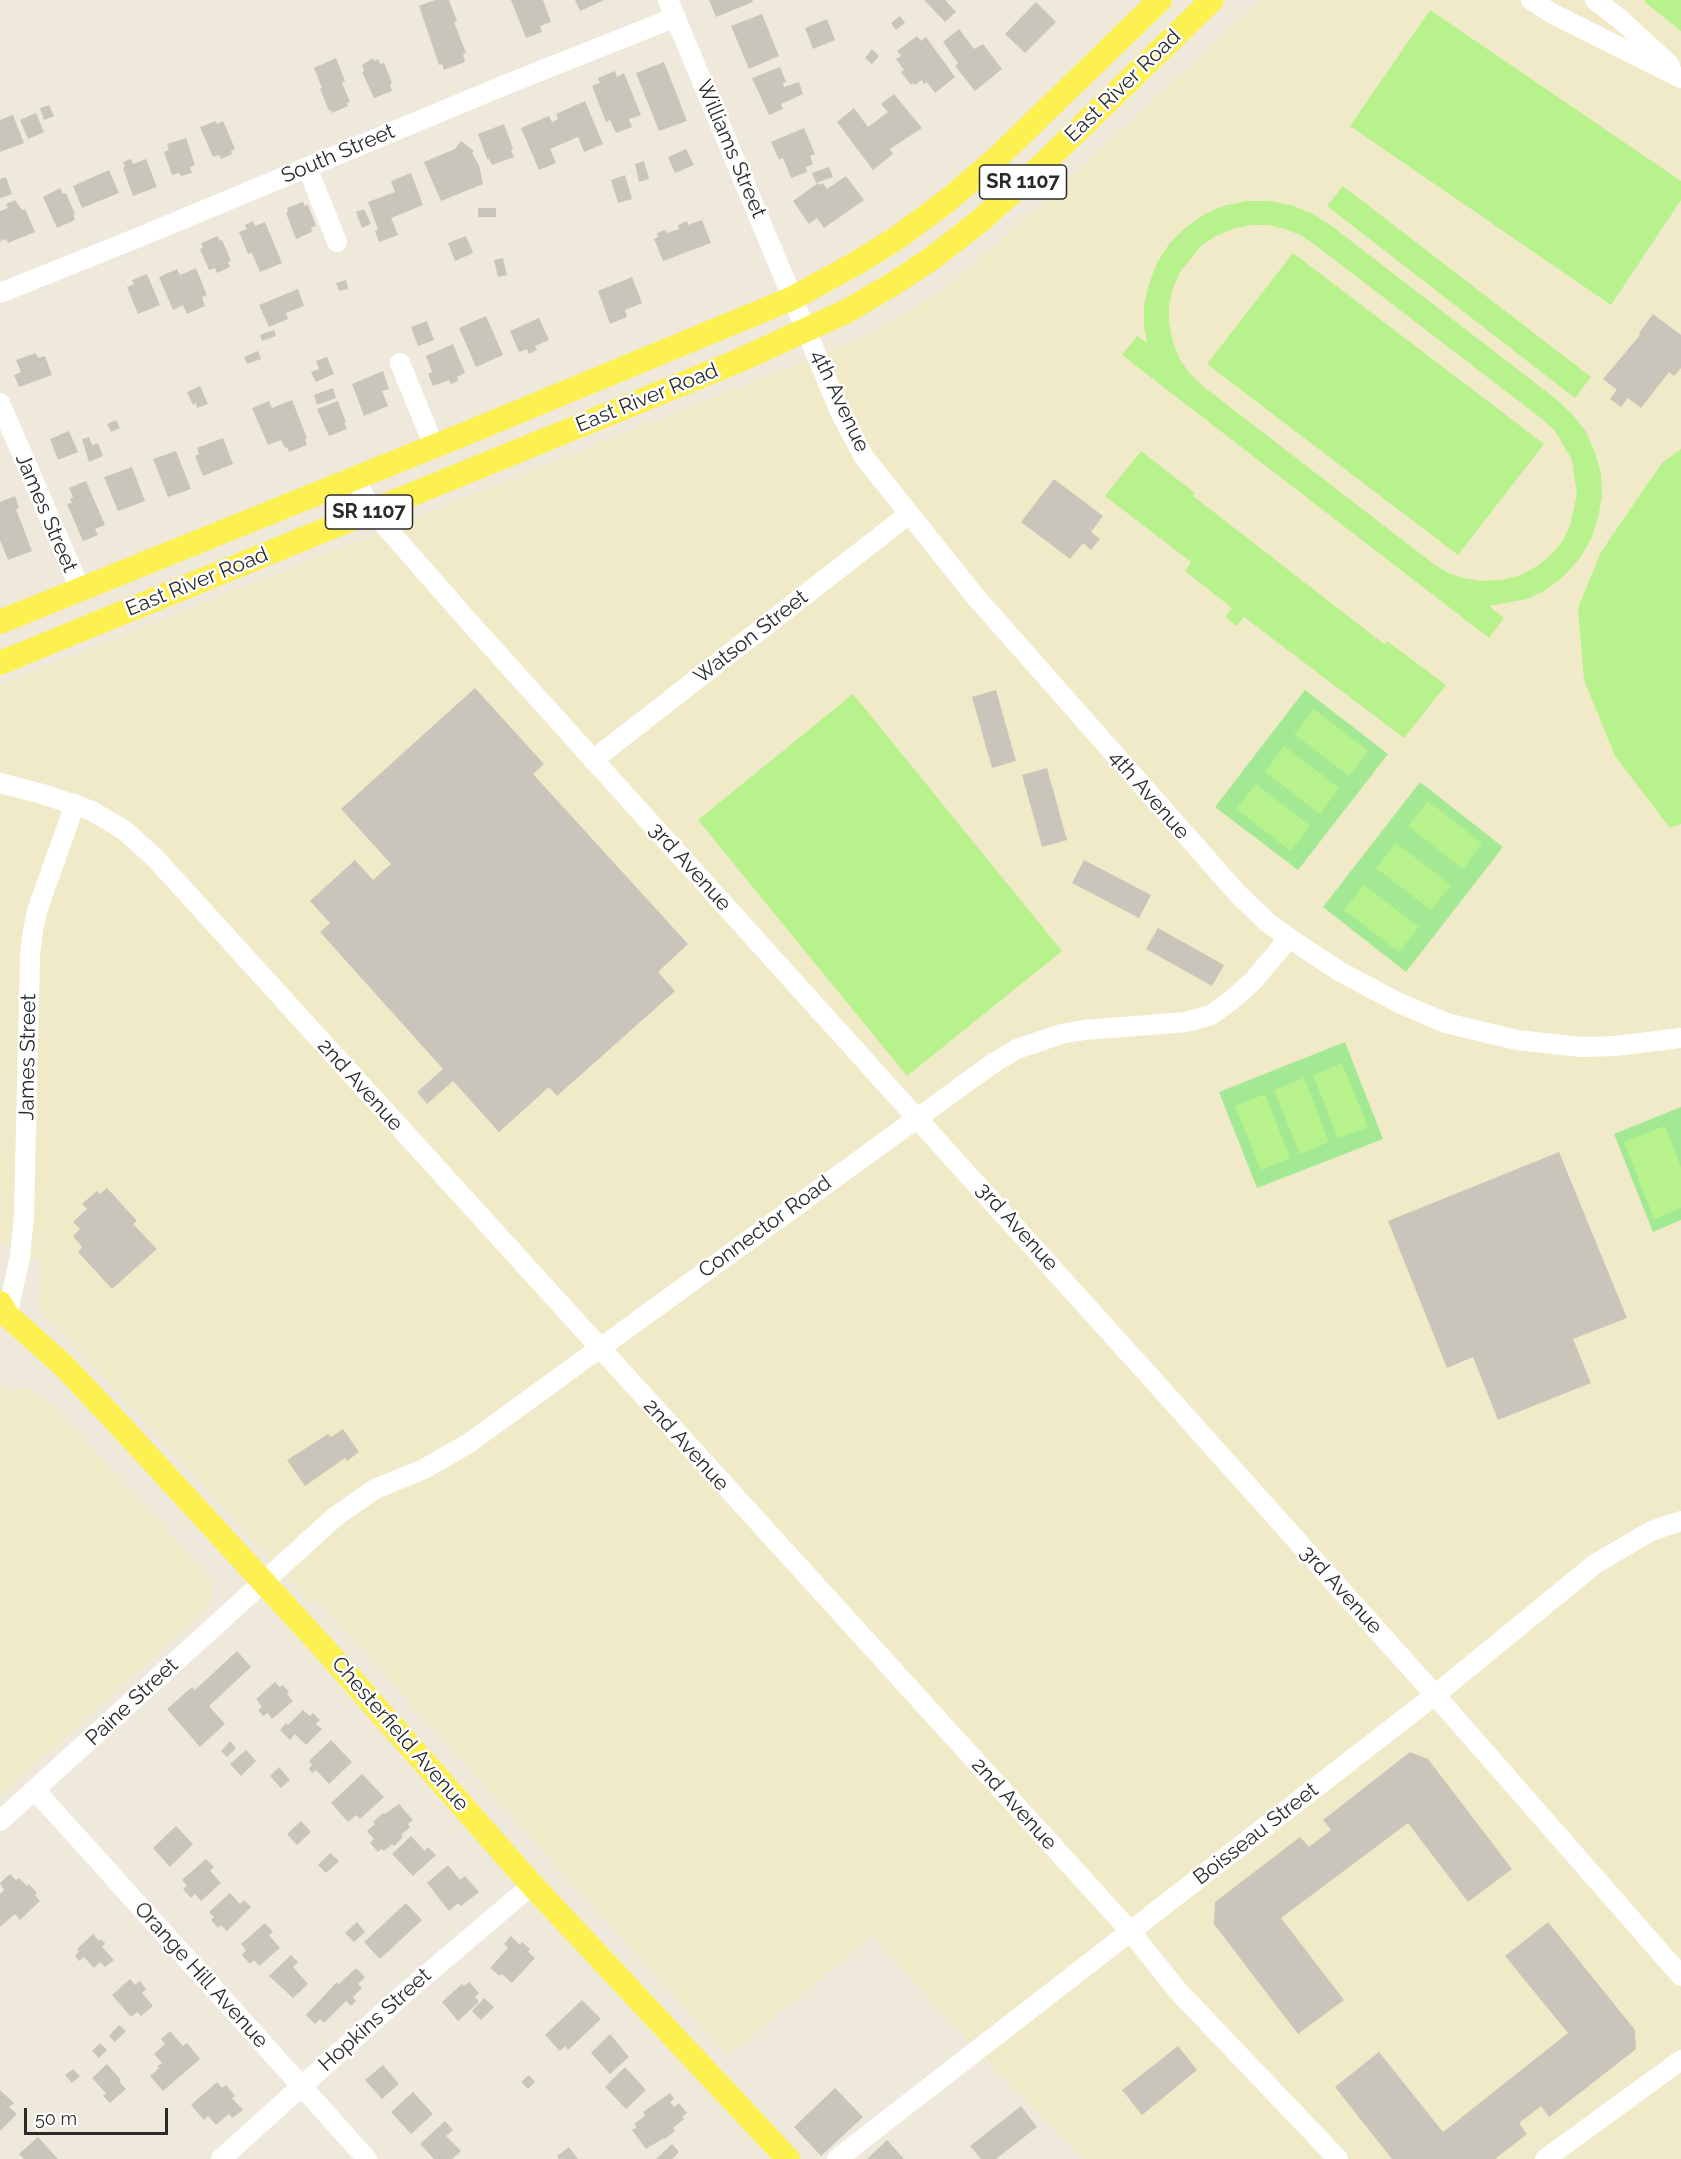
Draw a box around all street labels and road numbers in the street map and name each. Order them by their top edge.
street label: East River Road [1060,24,1186,148]
street label: Williams Street [691,76,771,222]
street label: South Street [278,119,398,189]
road number: SR 1107 [980,165,1066,199]
street label: 4th Avenue [805,346,875,456]
street label: East River Road [572,358,722,438]
street label: James Street [10,450,82,576]
road number: SR 1107 [326,495,412,529]
street label: East River Road [122,542,272,622]
street label: Watson Street [689,585,813,689]
street label: 4th Avenue [1103,745,1195,845]
street label: 3rd Avenue [644,818,736,916]
street label: James Street [14,993,42,1121]
street label: 2nd Avenue [312,1034,408,1136]
street label: Connector Road [694,1170,836,1284]
street label: 3rd Avenue [971,1178,1063,1276]
street label: 2nd Avenue [638,1394,734,1496]
street label: 3rd Avenue [1295,1541,1387,1639]
street label: Chesterfield Avenue [326,1652,474,1816]
street label: Paine Street [81,1653,183,1751]
street label: 2nd Avenue [966,1753,1062,1855]
street label: Boisseau Street [1189,1778,1323,1890]
street label: Orange Hill Avenue [129,1897,273,2053]
street label: Hopkins Street [314,1963,436,2077]

